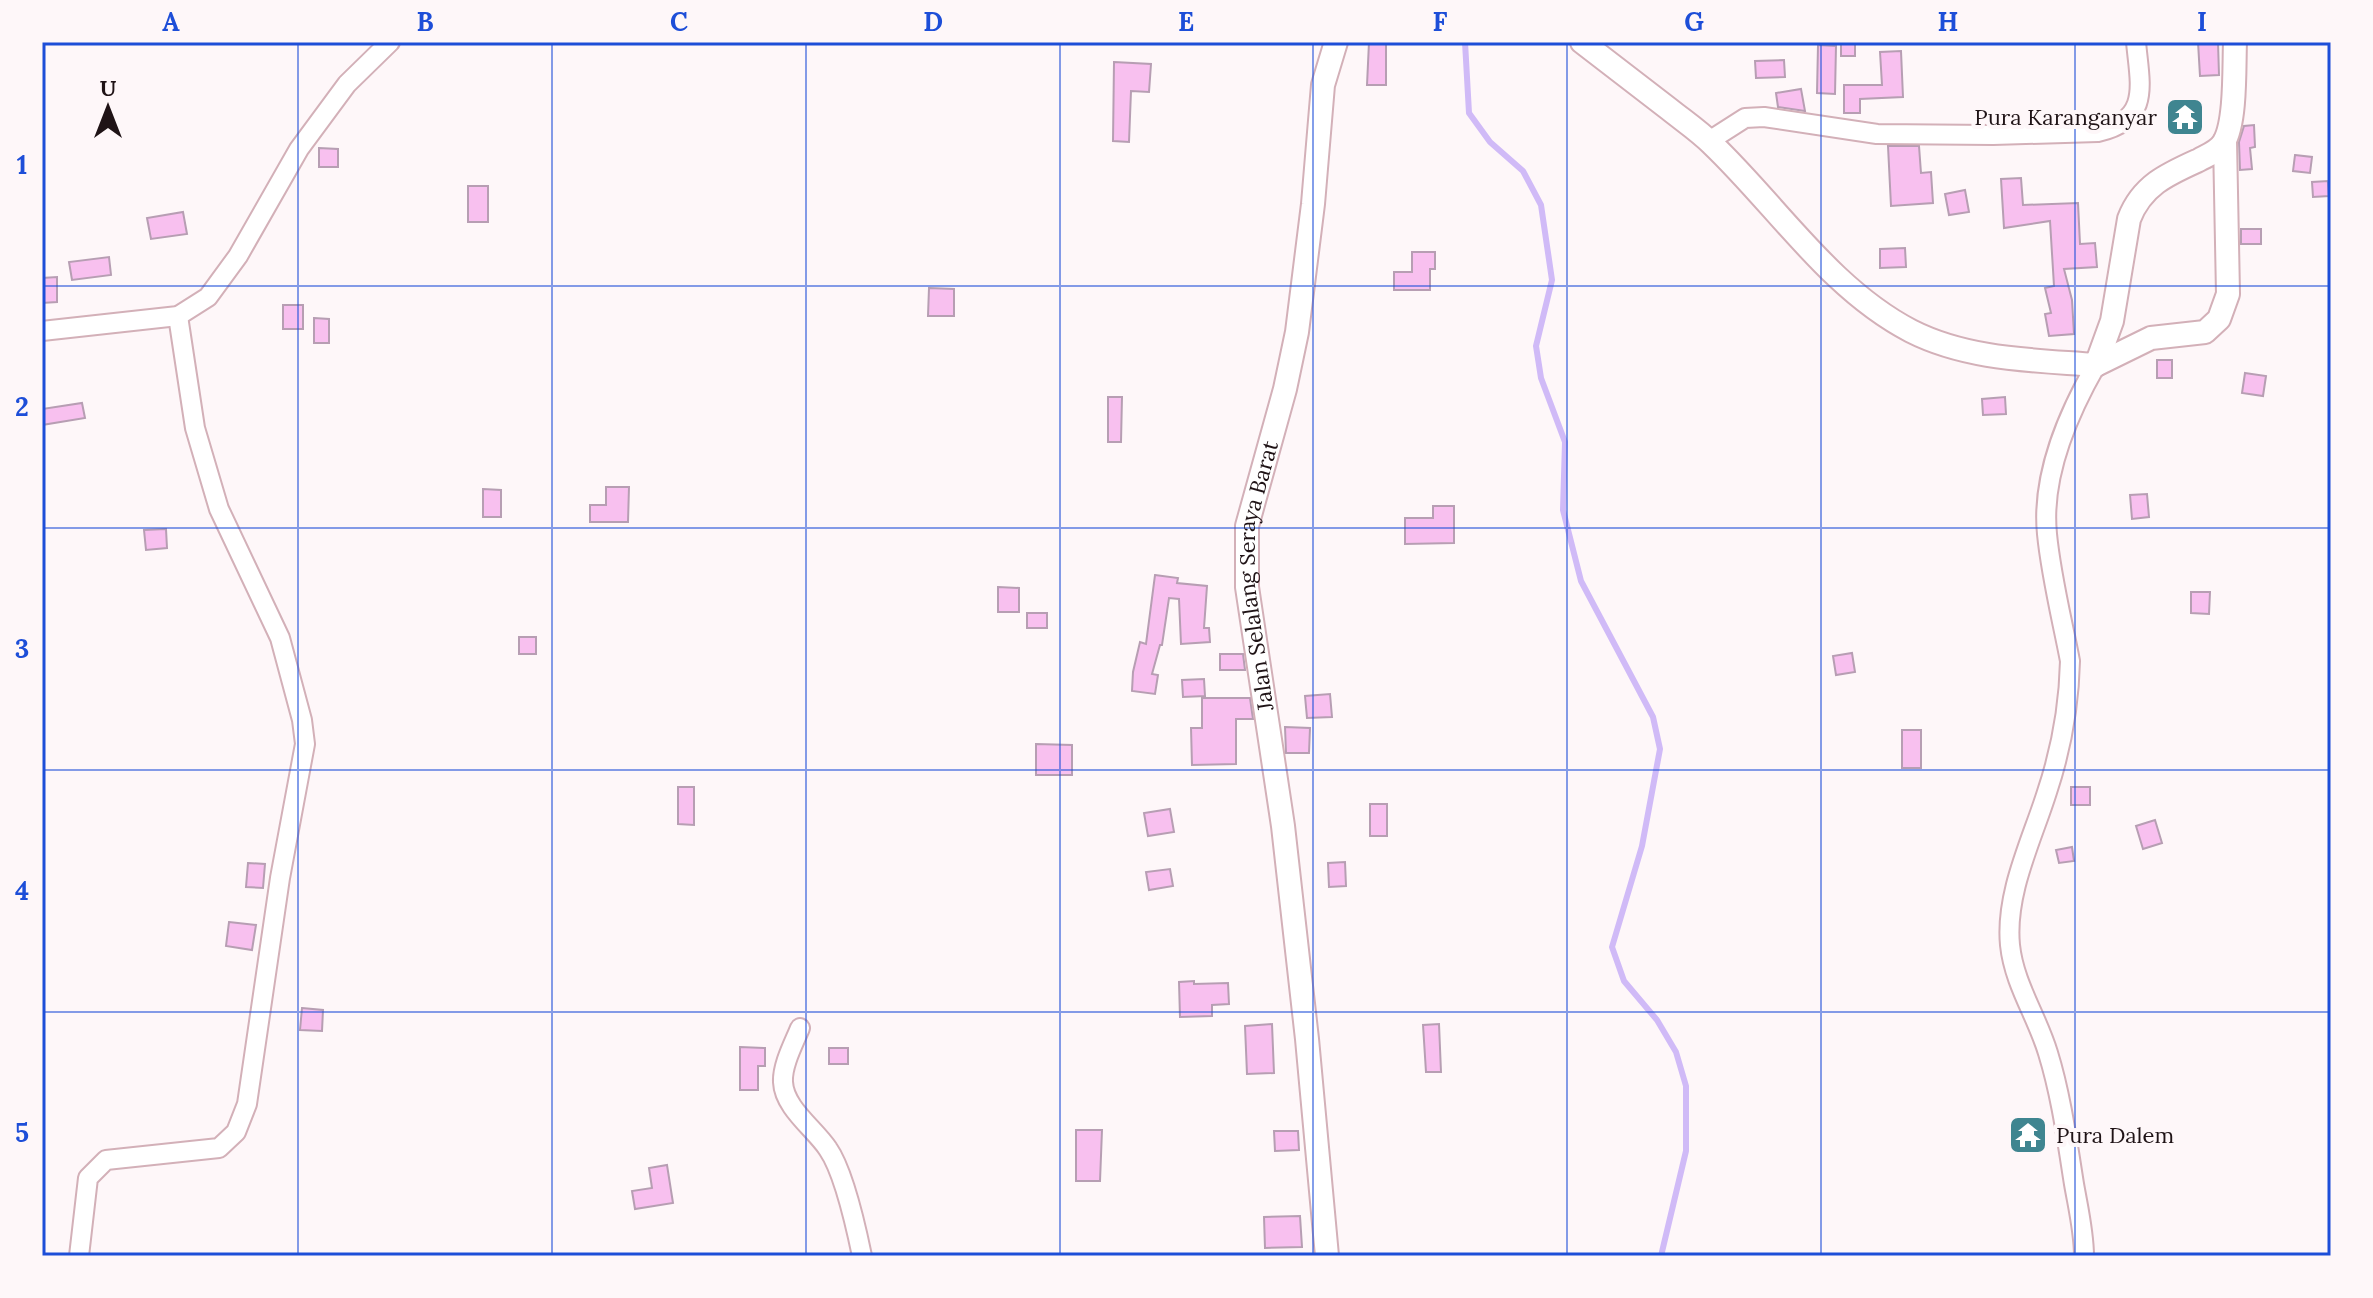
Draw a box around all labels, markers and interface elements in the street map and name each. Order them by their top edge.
text: A [162,5,180,38]
text: B [416,5,434,38]
text: C [670,5,688,38]
text: D [923,5,943,38]
text: E [1178,5,1194,38]
text: F [1433,5,1448,38]
text: G [1684,5,1704,38]
text: H [1938,5,1958,38]
text: I [2197,5,2207,38]
north arrow [68,68,148,148]
text: U [100,74,117,102]
temple icon: Pura Karanganyar [2164,96,2206,138]
place label: Pura Karanganyar [1974,103,2157,131]
text: 1 [17,148,27,181]
text: 2 [15,390,29,423]
street label: Jalan Selalang Seraya Barat [1233,437,1284,714]
text: 3 [15,632,29,665]
text: 4 [15,874,29,907]
temple icon: Pura Dalem [2007,1114,2049,1156]
text: 5 [15,1116,29,1149]
place label: Pura Dalem [2056,1121,2174,1149]

